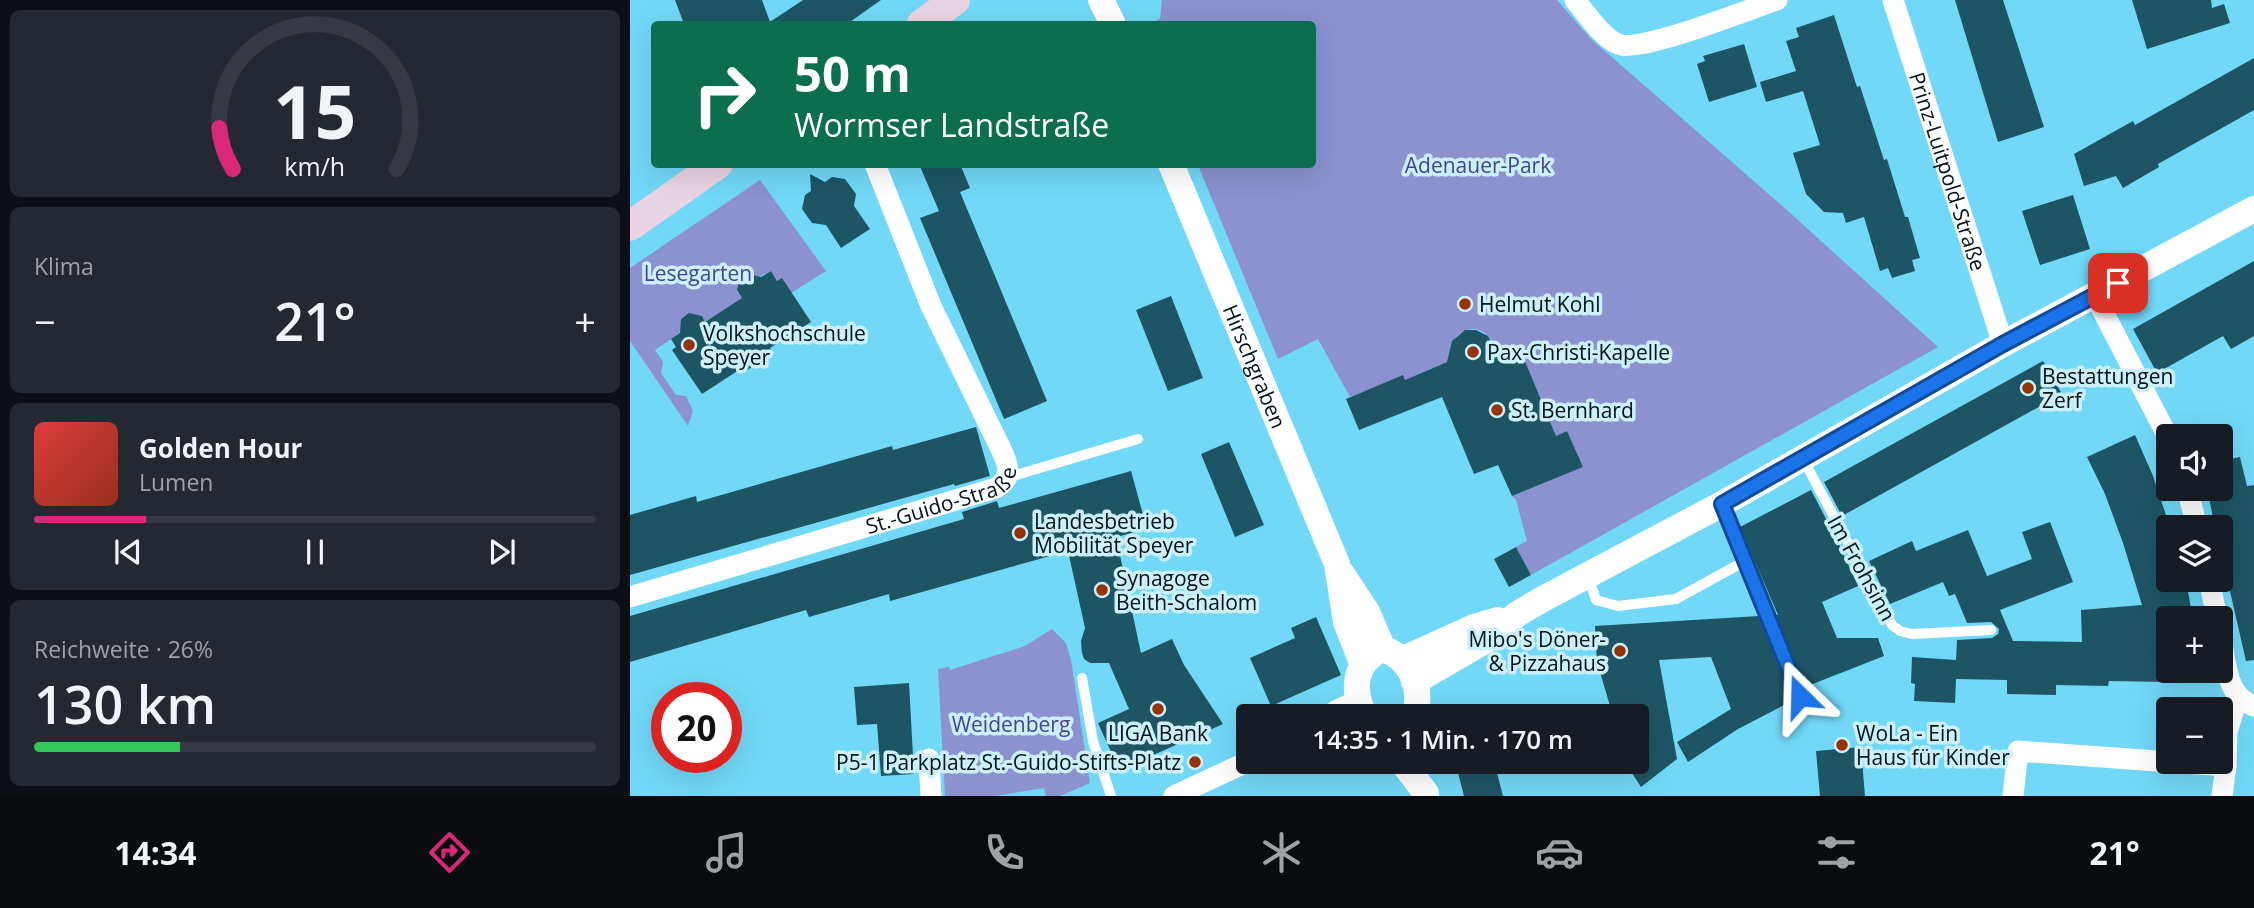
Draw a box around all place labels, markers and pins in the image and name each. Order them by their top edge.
pin [2088,253,2148,313]
place label: Helmut Kohl [1479,290,1601,318]
marker: Helmut Kohl [1457,296,1473,312]
place label: Volkshochschule Speyer [703,319,866,371]
marker: Volkshochschule Speyer [681,337,697,353]
place label: Pax-Christi-Kapelle [1487,338,1670,366]
marker: Pax-Christi-Kapelle [1465,344,1481,360]
place label: Bestattungen Zerf [2042,362,2173,414]
marker: Bestattungen Zerf [2020,380,2036,396]
place label: St. Bernhard [1511,396,1634,424]
marker: St. Bernhard [1489,402,1505,418]
place label: Landesbetrieb Mobilität Speyer [1034,507,1194,559]
marker: Landesbetrieb Mobilität Speyer [1012,525,1028,541]
place label: Synagoge Beith-Schalom [1116,564,1257,616]
marker: Synagoge Beith-Schalom [1094,582,1110,598]
place label: Mibo's Döner- & Pizzahaus [1468,625,1606,677]
marker: Mibo's Döner- & Pizzahaus [1612,643,1628,659]
marker: LIGA Bank [1150,701,1166,717]
place label: LIGA Bank [1108,719,1208,747]
place label: WoLa - Ein Haus für Kinder [1856,719,2010,771]
marker: WoLa - Ein Haus für Kinder [1834,737,1850,753]
place label: P5-1 Parkplatz St.-Guido-Stifts-Platz [836,748,1181,776]
marker: P5-1 Parkplatz St.-Guido-Stifts-Platz [1187,754,1203,770]

